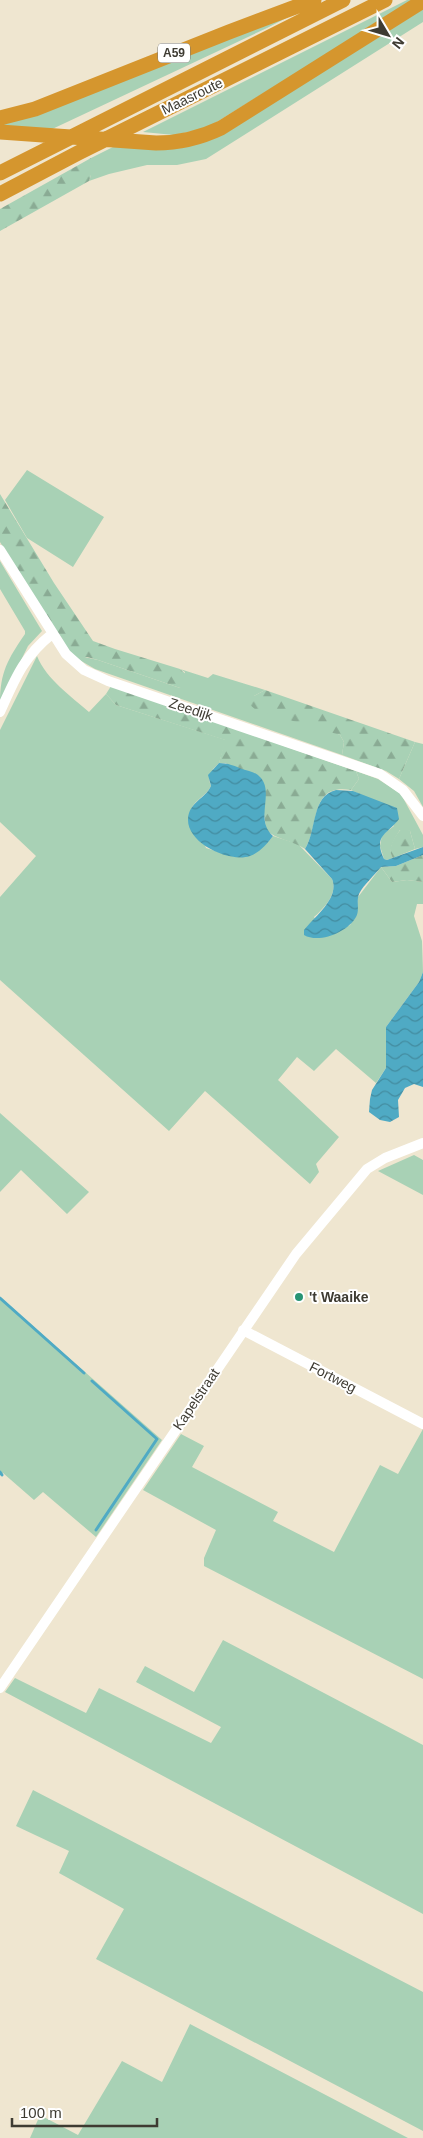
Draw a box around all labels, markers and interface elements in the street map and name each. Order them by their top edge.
north arrow [363,10,413,60]
text: N [389,34,408,52]
road number: A59 [158,44,190,62]
street label: Maasroute [159,74,225,118]
street label: Zeedijk [167,694,216,724]
place label: 't Waaike [309,1289,369,1305]
marker: 't Waaike [293,1291,305,1303]
street label: Fortweg [307,1358,359,1396]
street label: Kapelstraat [170,1365,222,1433]
scale bar [12,2096,158,2128]
text: 100 m [20,2104,62,2121]

